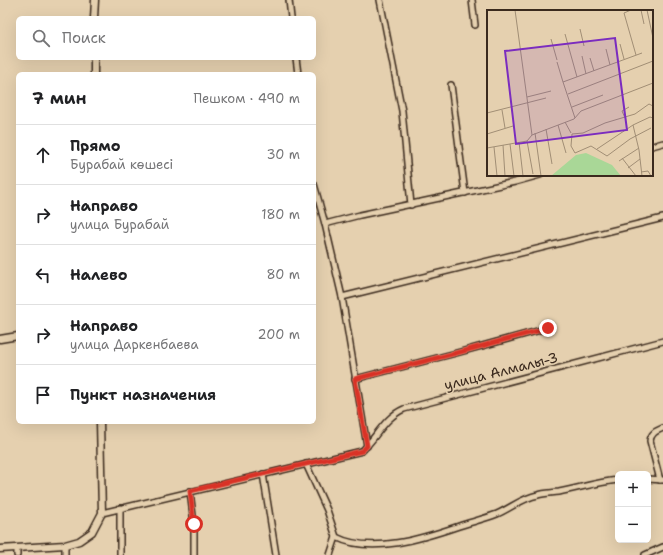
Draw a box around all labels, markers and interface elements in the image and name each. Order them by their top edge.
inset map [487,10,653,176]
search box [16,16,316,60]
icon: search [30,27,52,49]
text: Поиск [62,28,106,48]
text: 7 мин [32,87,87,109]
text: Пешком · 490 m [193,90,300,107]
text: Прямо [70,136,120,156]
icon: ahead [32,144,54,166]
text: 30 m [266,146,300,163]
text: Бурабай көшесі [70,156,173,173]
text: Направо [70,196,138,216]
icon: right [32,204,54,226]
text: 180 m [261,206,300,223]
text: улица Бурабай [70,216,169,233]
icon: left [32,264,54,286]
text: Налево [70,265,128,285]
text: 80 m [266,266,300,283]
text: Направо [70,316,138,336]
route end [539,319,557,337]
icon: right [32,324,54,346]
text: 200 m [258,326,300,343]
text: улица Даркенбаева [70,336,199,353]
street label: улица Алмалы-3 [442,348,560,394]
icon: arrive [32,384,54,406]
text: Пункт назначения [70,385,216,405]
map controls [615,471,651,543]
button: + [615,471,651,507]
button: − [615,507,651,543]
route start [185,515,203,533]

